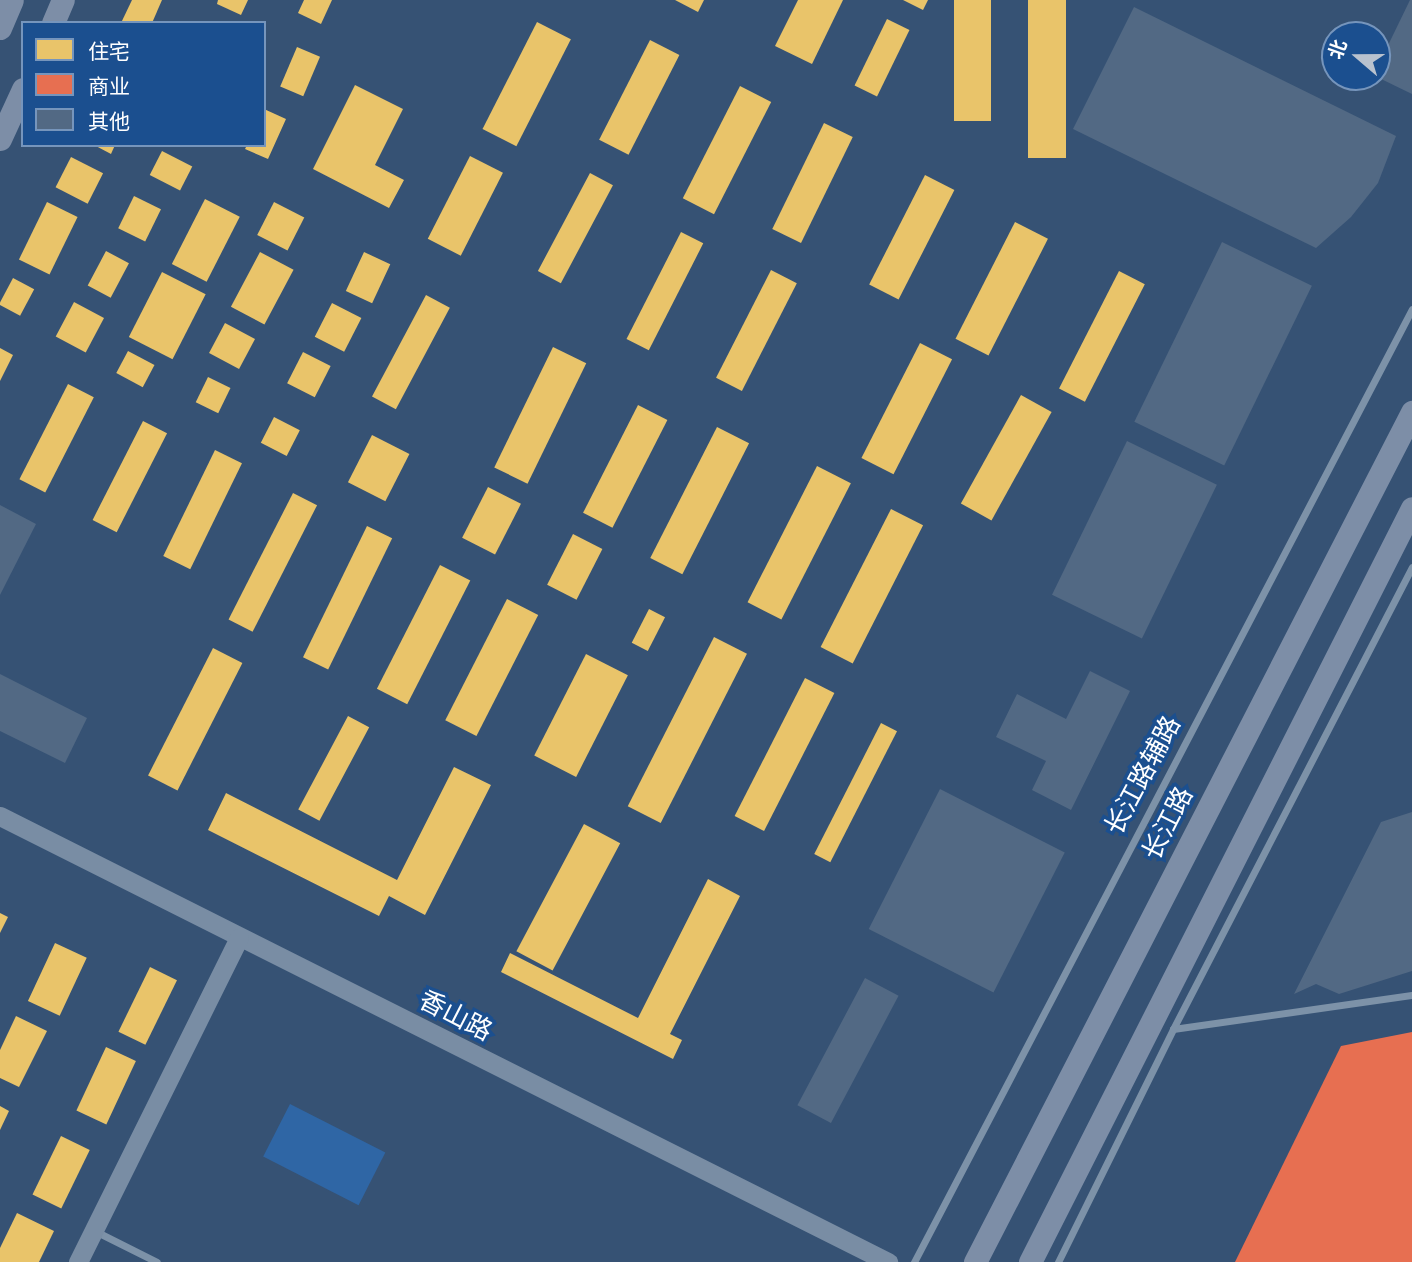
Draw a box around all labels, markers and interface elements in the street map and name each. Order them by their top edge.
legend [21,21,266,147]
north arrow [1321,21,1391,91]
text: 北 [1324,36,1353,63]
text: 住宅 [88,39,130,65]
text: 商业 [88,74,130,100]
text: 其他 [88,109,130,135]
street label: 长江路辅路 [1100,711,1188,841]
street label: 长江路 [1137,782,1201,866]
street label: 香山路 [413,985,497,1049]

